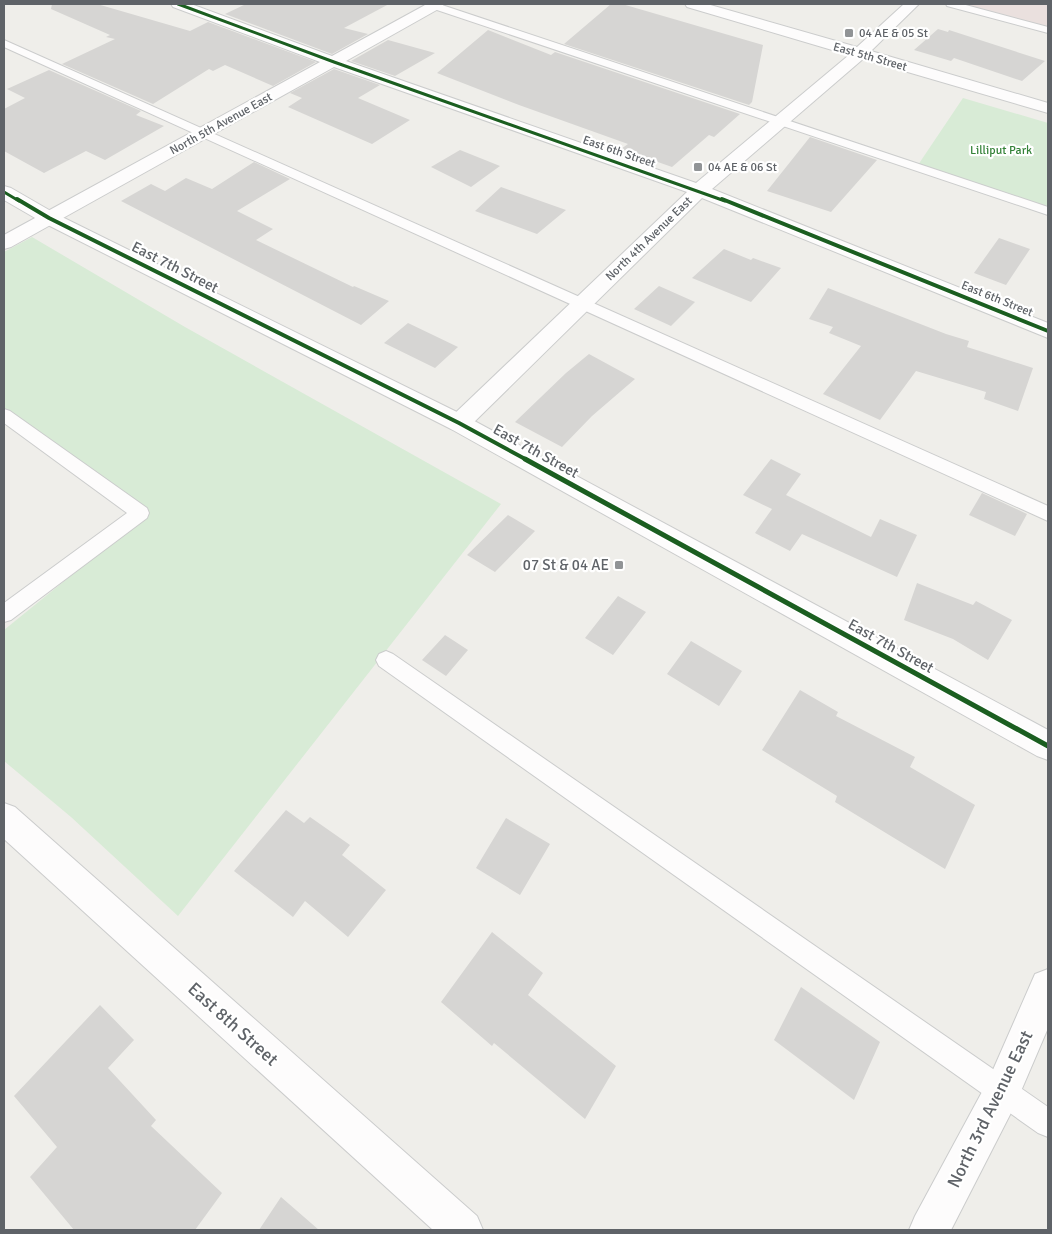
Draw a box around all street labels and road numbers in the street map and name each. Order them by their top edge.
street label: East 5th Street [831,39,909,75]
street label: North 5th Avenue East [167,90,275,158]
street label: East 6th Street [581,133,657,171]
street label: North 4th Avenue East [603,194,695,284]
street label: East 7th Street [129,237,221,297]
street label: East 6th Street [959,278,1035,320]
street label: East 7th Street [490,420,582,482]
street label: East 7th Street [845,615,937,677]
street label: East 8th Street [183,978,283,1070]
street label: North 3rd Avenue East [942,1027,1038,1191]

